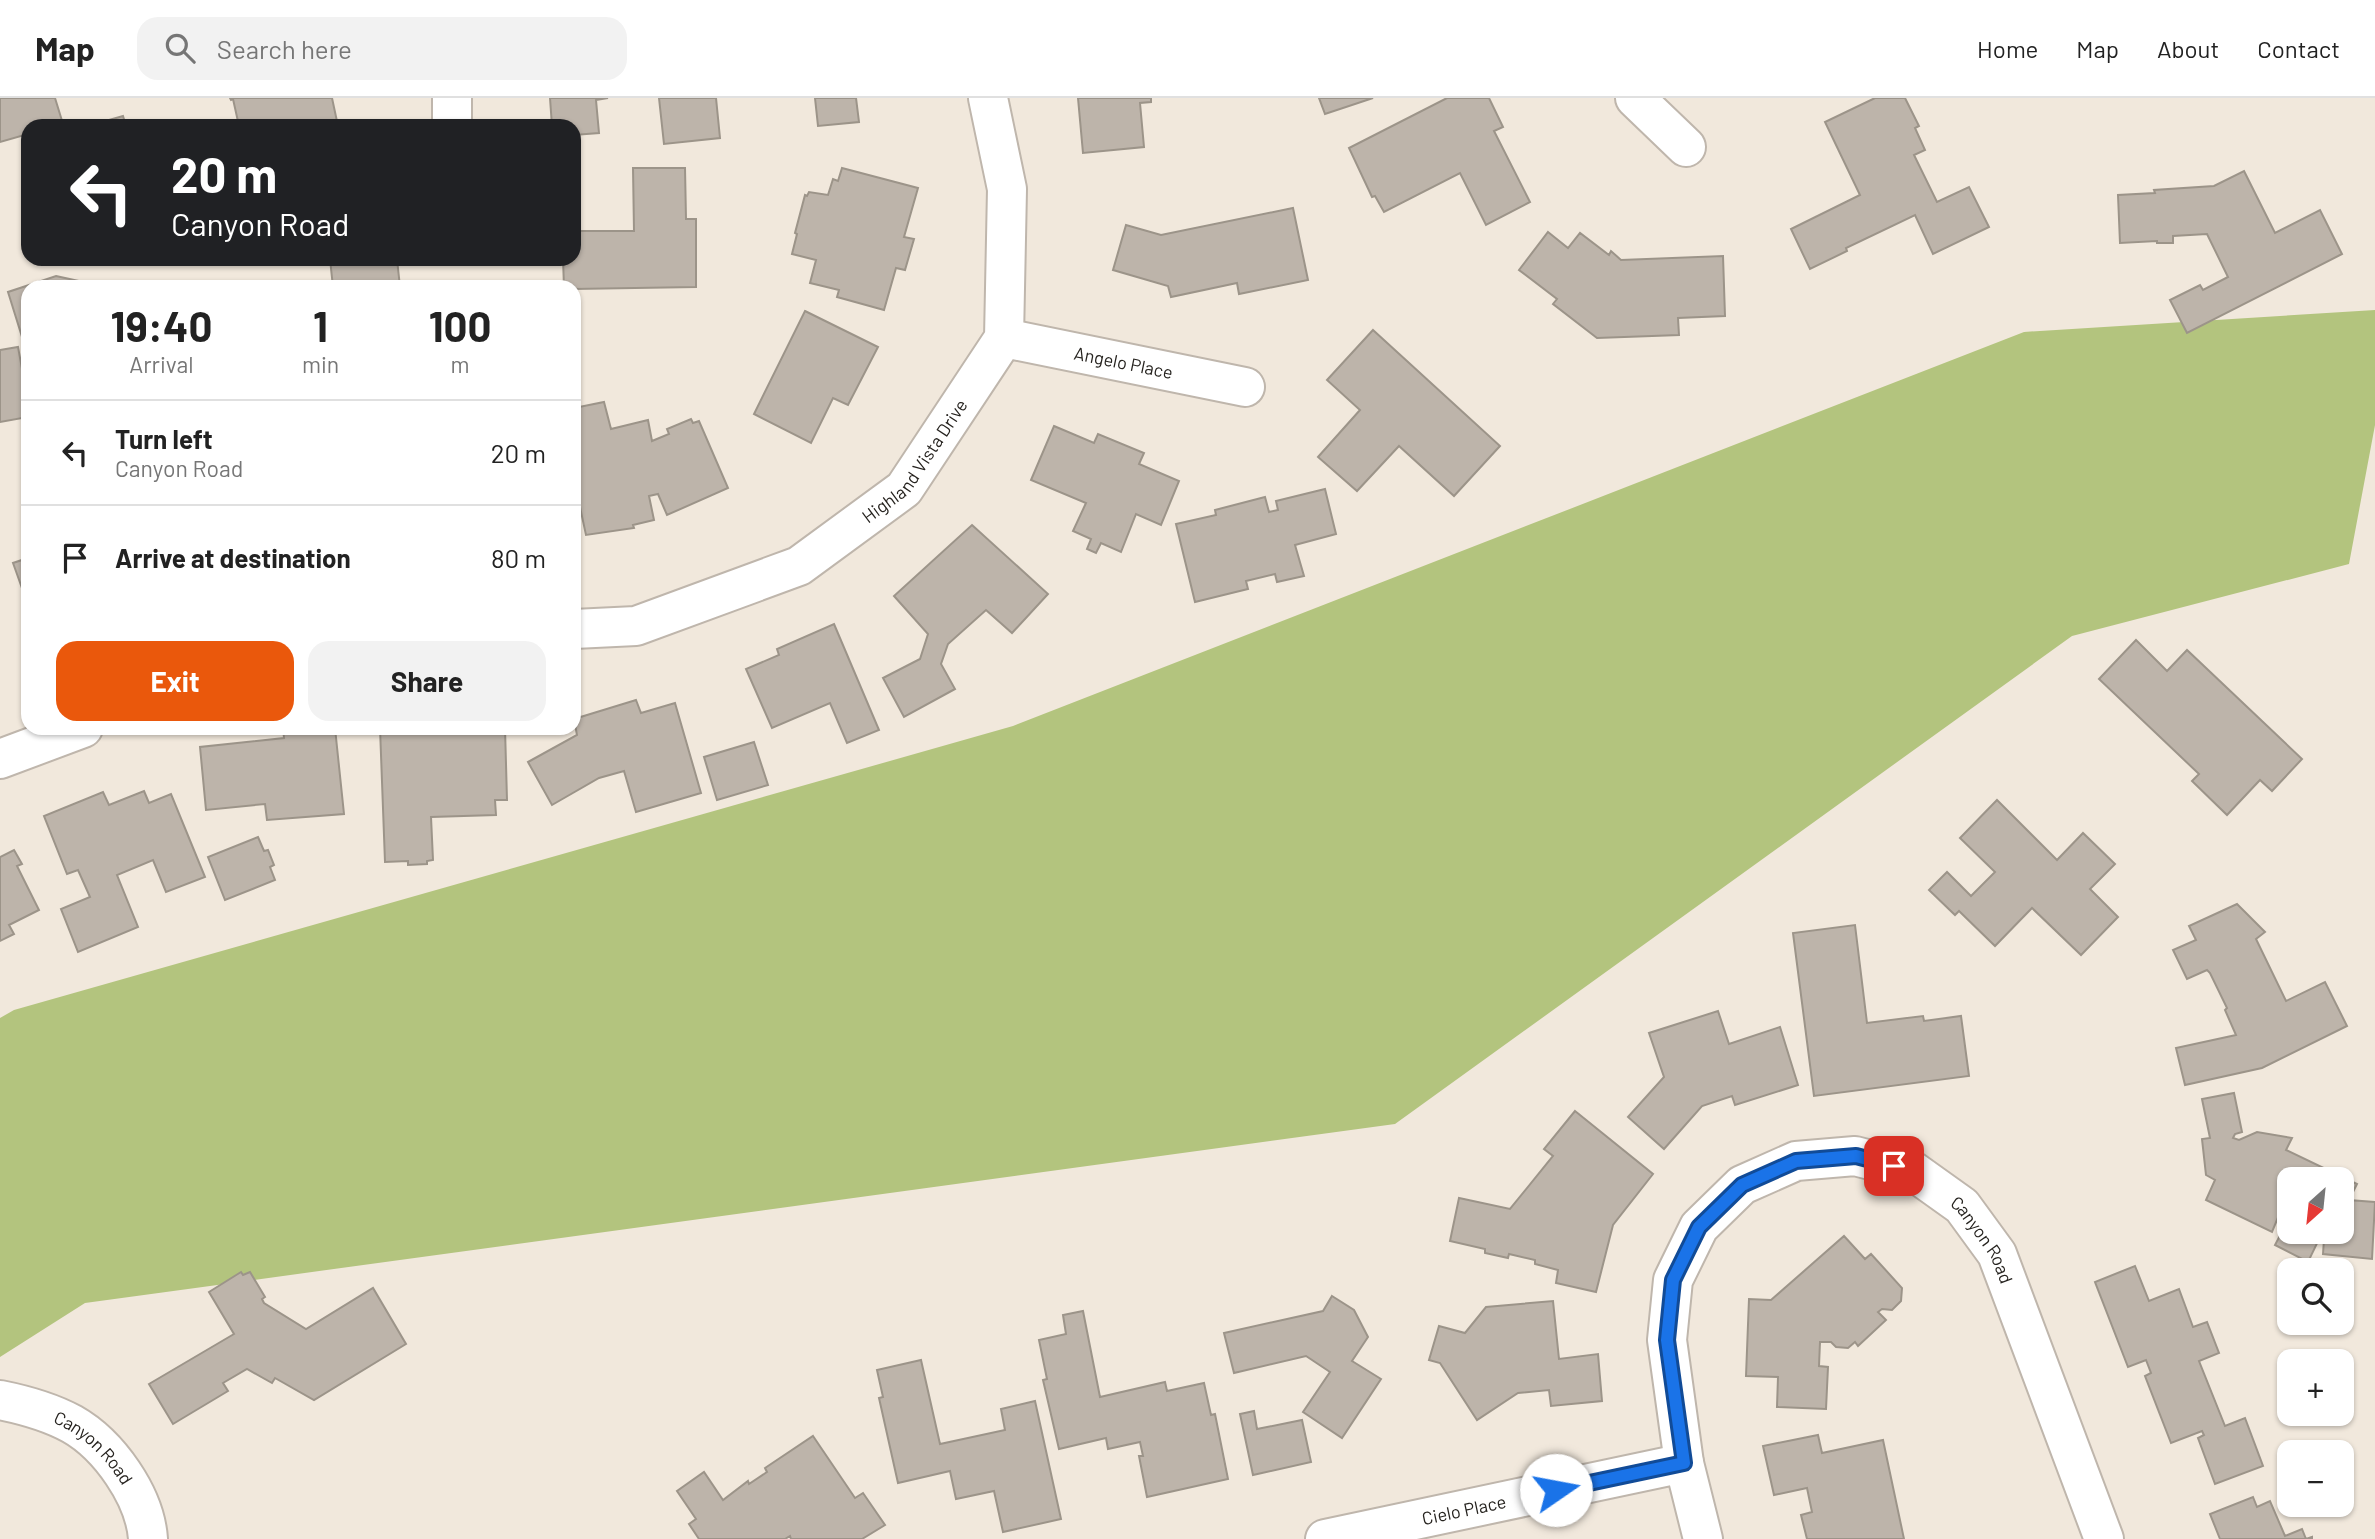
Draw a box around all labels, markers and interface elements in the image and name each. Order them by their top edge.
search box [137,17,627,80]
text: Map [35,28,95,68]
icon: search [161,29,199,67]
text: Search here [217,33,352,64]
text: Home [1977,34,2038,63]
text: Map [2076,34,2119,63]
text: About [2157,34,2219,63]
text: Contact [2257,34,2340,63]
text: 20 m [171,144,277,203]
icon: left [56,147,147,238]
text: Canyon Road [171,204,350,242]
text: 19:40 [111,300,212,350]
text: 1 [313,300,328,350]
text: 100 [429,300,491,350]
street label: Angelo Place [1072,342,1175,383]
text: Arrival [129,350,194,378]
text: min [302,350,339,378]
text: m [451,350,470,378]
street label: Highland Vista Drive [857,395,972,527]
text: Turn left [115,423,213,454]
icon: left [56,434,94,472]
text: 20 m [491,437,546,468]
text: Canyon Road [115,454,243,482]
icon: arrive [56,539,94,577]
text: Arrive at destination [115,542,351,573]
text: 80 m [491,542,546,573]
button: Exit [56,641,294,721]
button: Share [308,641,546,721]
pin [1864,1136,1924,1196]
icon: arrive [1875,1147,1913,1185]
north arrow [2277,1167,2354,1244]
map controls [2277,1167,2354,1517]
street label: Canyon Road [1947,1191,2018,1286]
button: search [2277,1258,2354,1335]
button: + [2277,1349,2354,1426]
street label: Canyon Road [51,1406,138,1488]
button: − [2277,1440,2354,1517]
position arrow [1519,1453,1593,1527]
street label: Cielo Place [1420,1490,1508,1529]

